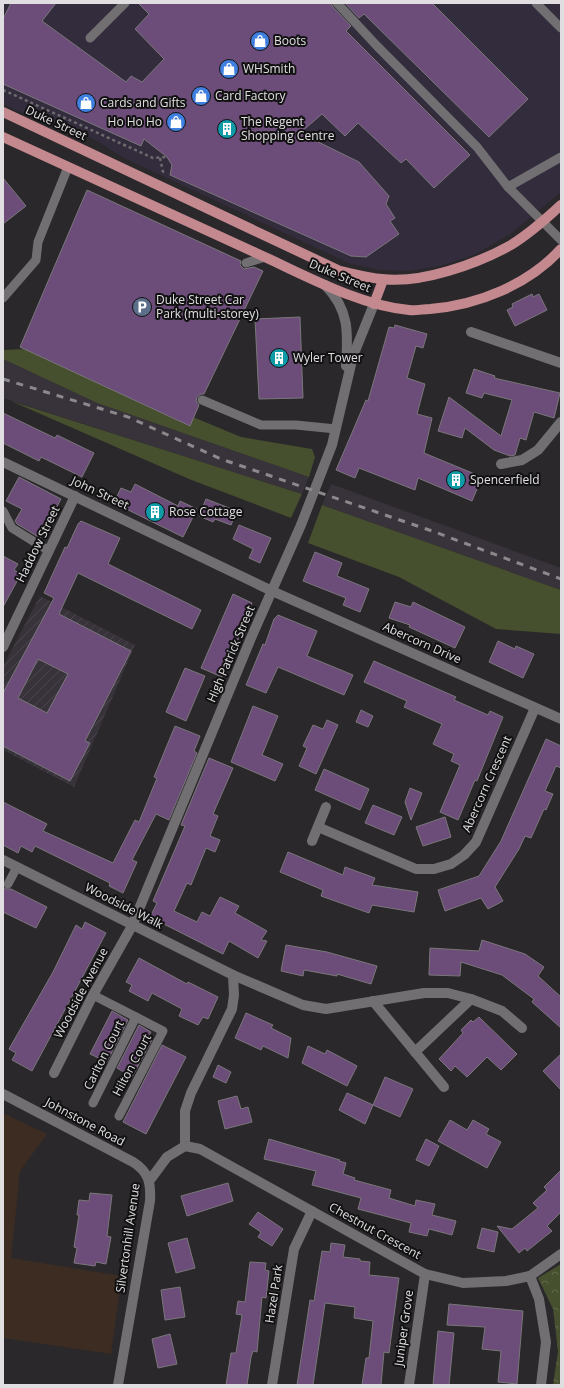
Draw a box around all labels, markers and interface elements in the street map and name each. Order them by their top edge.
shop icon: Boots [249,30,271,52]
place label: Boots [274,32,306,49]
shop icon: WHSmith [218,58,240,80]
place label: WHSmith [243,60,295,77]
shop icon: Card Factory [190,85,212,107]
place label: Card Factory [215,87,287,104]
shop icon: Cards and Gifts [75,92,97,114]
place label: Cards and Gifts [100,94,186,111]
street label: Duke Street [23,101,90,144]
shop icon: Ho Ho Ho [165,111,187,133]
place label: Ho Ho Ho [108,113,162,130]
place label: The Regent Shopping Centre [241,113,335,144]
building icon: The Regent Shopping Centre [216,118,238,140]
street label: Duke Street [307,255,374,296]
place label: Duke Street Car Park (multi-storey) [156,291,259,322]
parking icon: Duke Street Car Park (multi-storey) [131,296,153,318]
building icon: Wyler Tower [268,347,290,369]
place label: Wyler Tower [293,349,363,366]
building icon: Spencerfield [445,469,467,491]
street label: John Street [68,471,132,513]
place label: Spencerfield [470,471,540,488]
building icon: Rose Cottage [144,501,166,523]
street label: Haddow Street [12,503,63,585]
place label: Rose Cottage [169,503,243,520]
street label: High Patrick Street [202,603,259,705]
street label: Abercorn Drive [380,618,464,668]
street label: Abercorn Crescent [458,733,515,835]
street label: Woodside Walk [82,878,167,933]
street label: Woodside Avenue [49,944,112,1041]
street label: Carlton Court [79,1017,128,1092]
street label: Hilton Court [108,1031,155,1099]
street label: Johnstone Road [41,1093,128,1150]
street label: Silvertonhill Avenue [111,1182,144,1294]
street label: Chestnut Crescent [326,1198,424,1263]
street label: Hazel Park [260,1263,287,1324]
street label: Juniper Grove [390,1289,417,1368]

